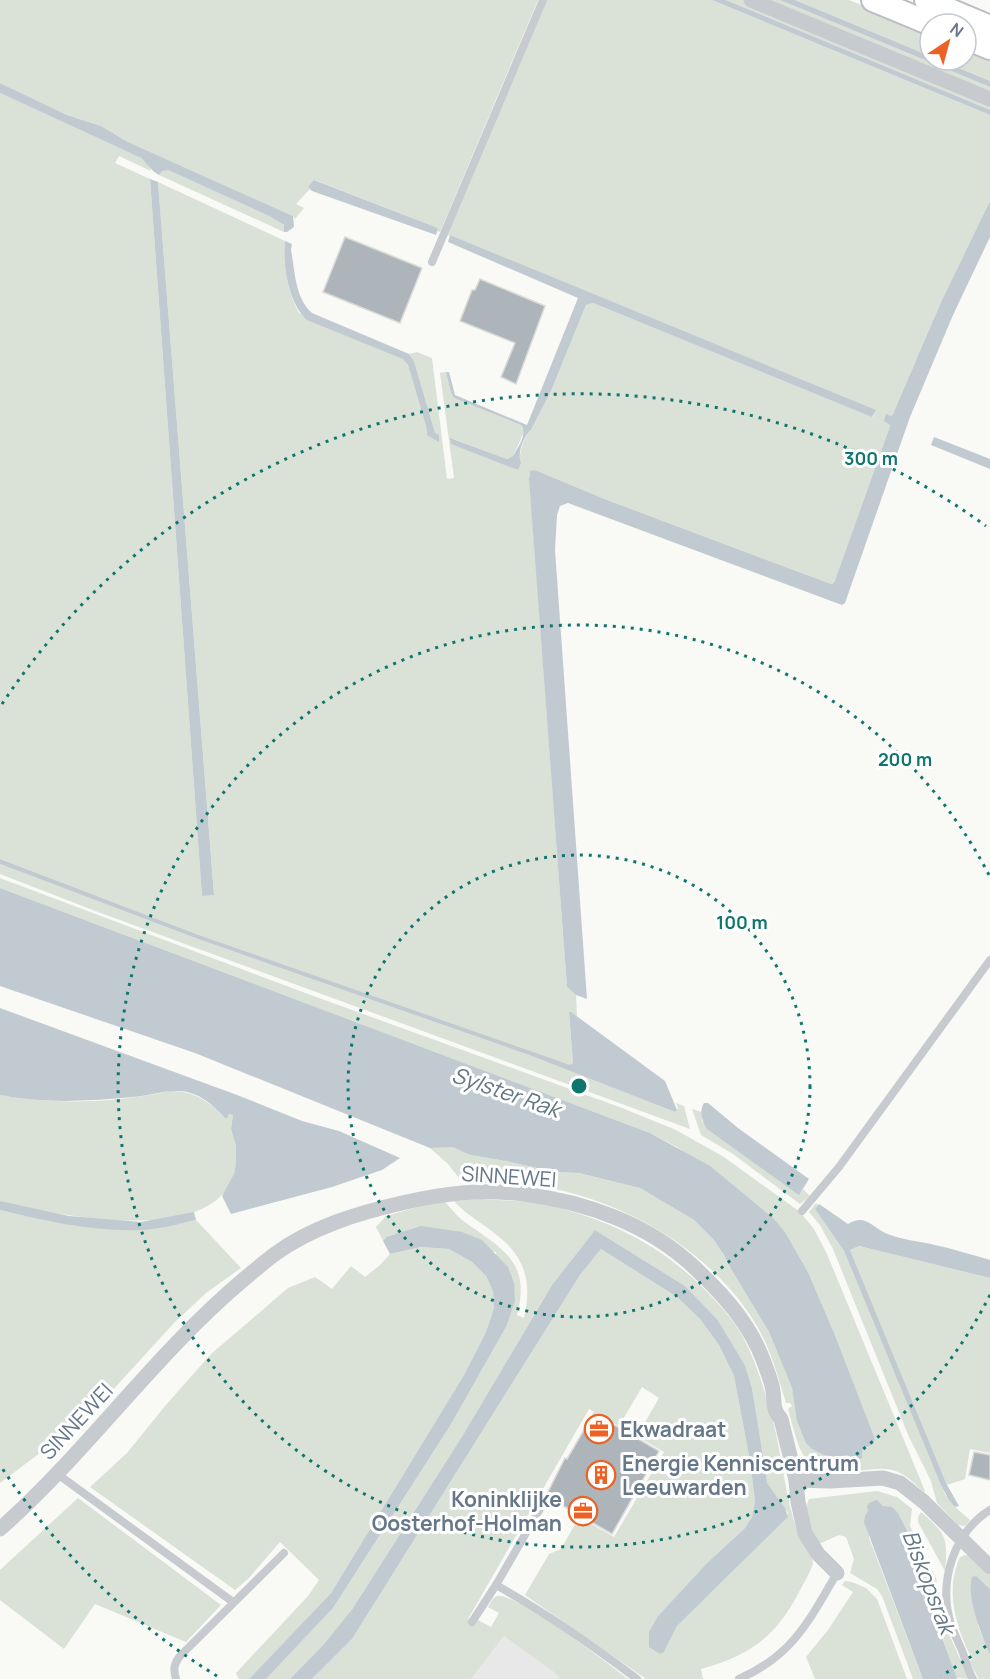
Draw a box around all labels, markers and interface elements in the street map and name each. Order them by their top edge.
north arrow [918,12,978,72]
text: N [946,18,968,42]
text: 300 m [844,446,898,470]
text: 200 m [878,747,932,771]
text: 100 m [716,910,768,934]
water label: Sylster Rak [448,1060,567,1125]
centre of rings [569,1076,589,1096]
street label: SINNEWEI [461,1159,557,1193]
street label: SINNEWEI [33,1377,119,1465]
office icon: Ekwadraat [583,1413,615,1445]
place label: Ekwadraat [620,1415,726,1443]
place label: Energie Kenniscentrum Leeuwarden [622,1449,859,1501]
building icon: Energie Kenniscentrum Leeuwarden [585,1459,617,1491]
place label: Koninklijke Oosterhof-Holman [372,1485,562,1537]
office icon: Koninklijke Oosterhof-Holman [567,1495,599,1527]
water label: Biskopsrak [895,1526,964,1641]

